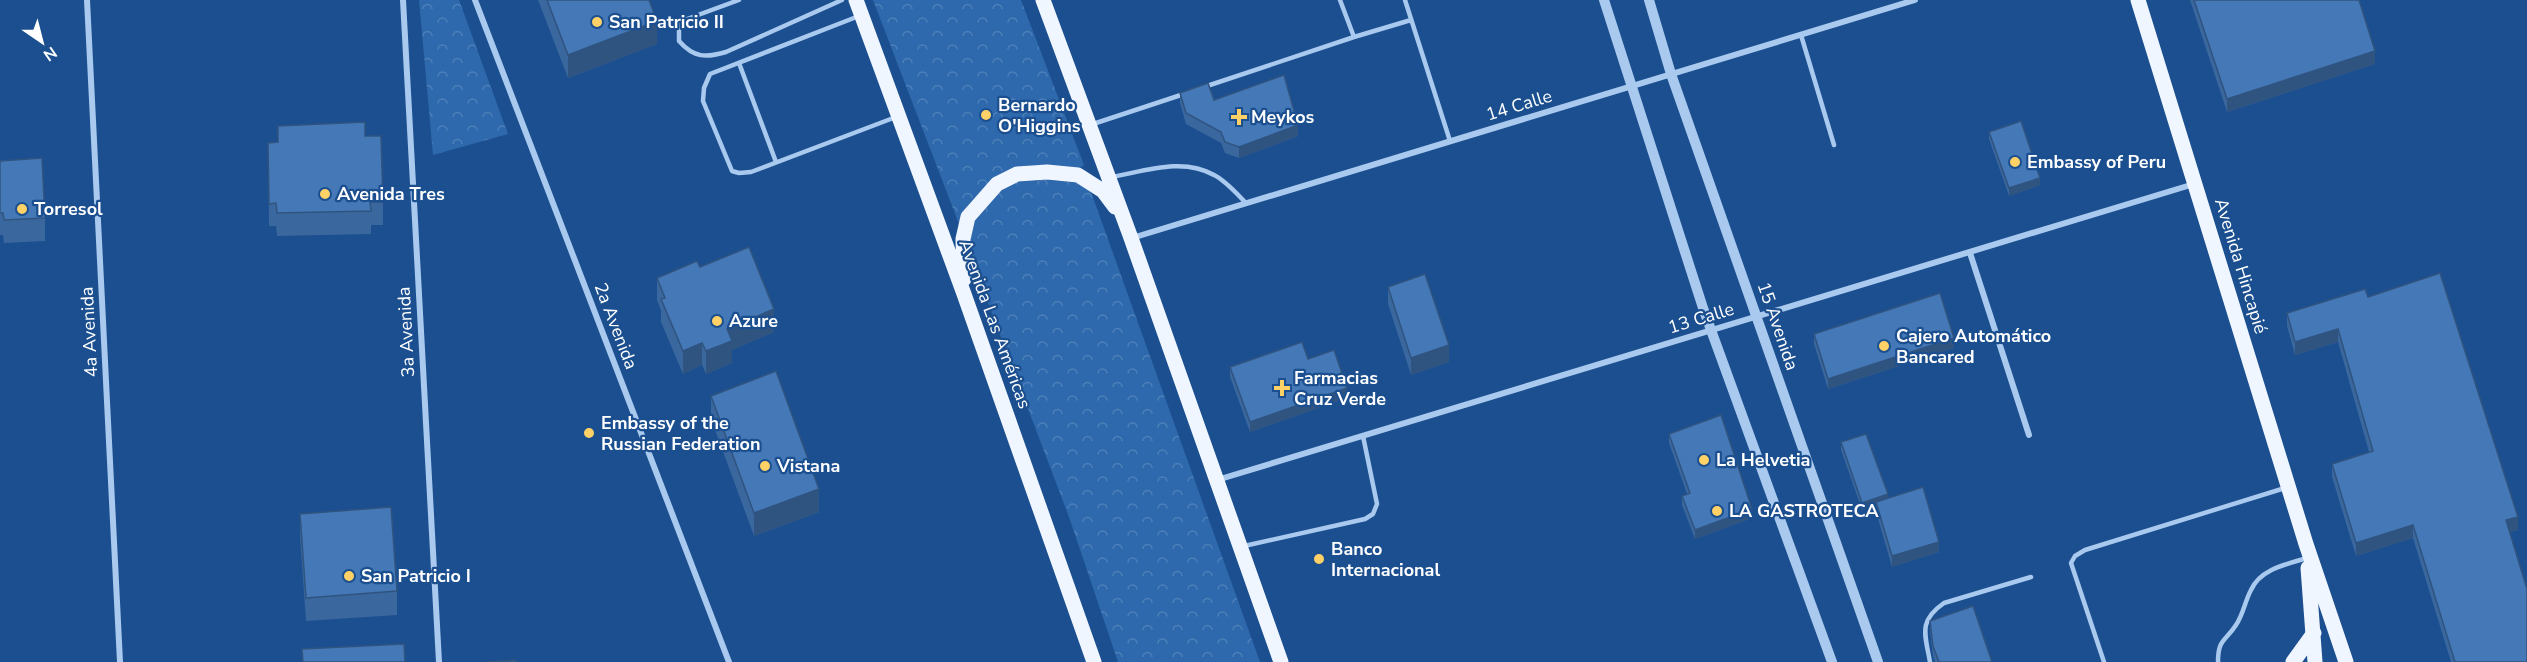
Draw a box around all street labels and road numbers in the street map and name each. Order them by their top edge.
street label: 14 Calle [1483,84,1555,126]
street label: Avenida Hincapié [2209,195,2273,337]
street label: Avenida Las Américas [953,236,1037,412]
street label: 2a Avenida [589,279,643,373]
street label: 15 Avenida [1752,279,1804,373]
street label: 4a Avenida [75,286,103,378]
street label: 3a Avenida [392,286,420,378]
street label: 13 Calle [1665,297,1737,339]

